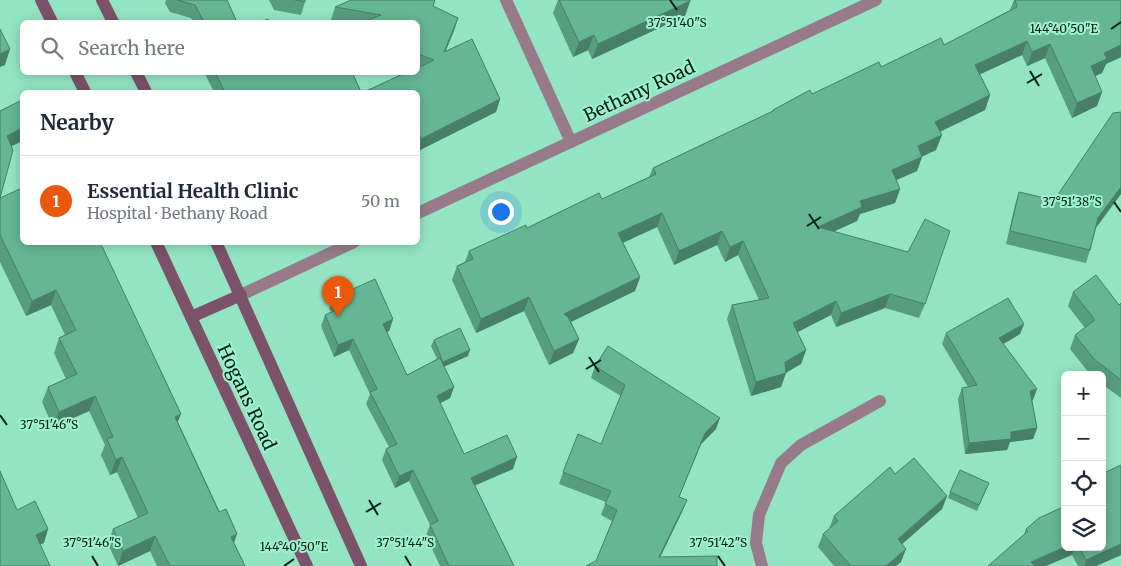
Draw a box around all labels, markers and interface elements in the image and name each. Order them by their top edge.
text: 37°51'40"S [647,15,707,30]
search box [20,20,420,75]
text: 144°40'50"E [1030,21,1099,36]
icon: search [38,34,66,62]
text: Search here [78,36,185,60]
street label: Bethany Road [580,55,699,127]
text: Nearby [40,109,114,136]
text: Essential Health Clinic [87,179,298,203]
text: 1 [52,191,60,211]
text: 50 m [361,191,400,211]
text: 37°51'38"S [1042,194,1102,209]
your location [488,199,514,225]
text: Hospital · Bethany Road [87,203,268,223]
pin: 1 [322,276,354,317]
street label: Hogans Road [212,340,282,454]
map controls [1061,371,1106,551]
button: + [1061,371,1106,416]
button: − [1061,416,1106,461]
text: 37°51'46"S [20,417,78,432]
button: locate [1061,461,1106,506]
button: layers [1061,506,1106,551]
text: 37°51'46"S [63,535,121,550]
text: 37°51'44"S [376,535,434,550]
text: 37°51'42"S [689,535,747,550]
text: 144°40'50"E [260,539,329,554]

